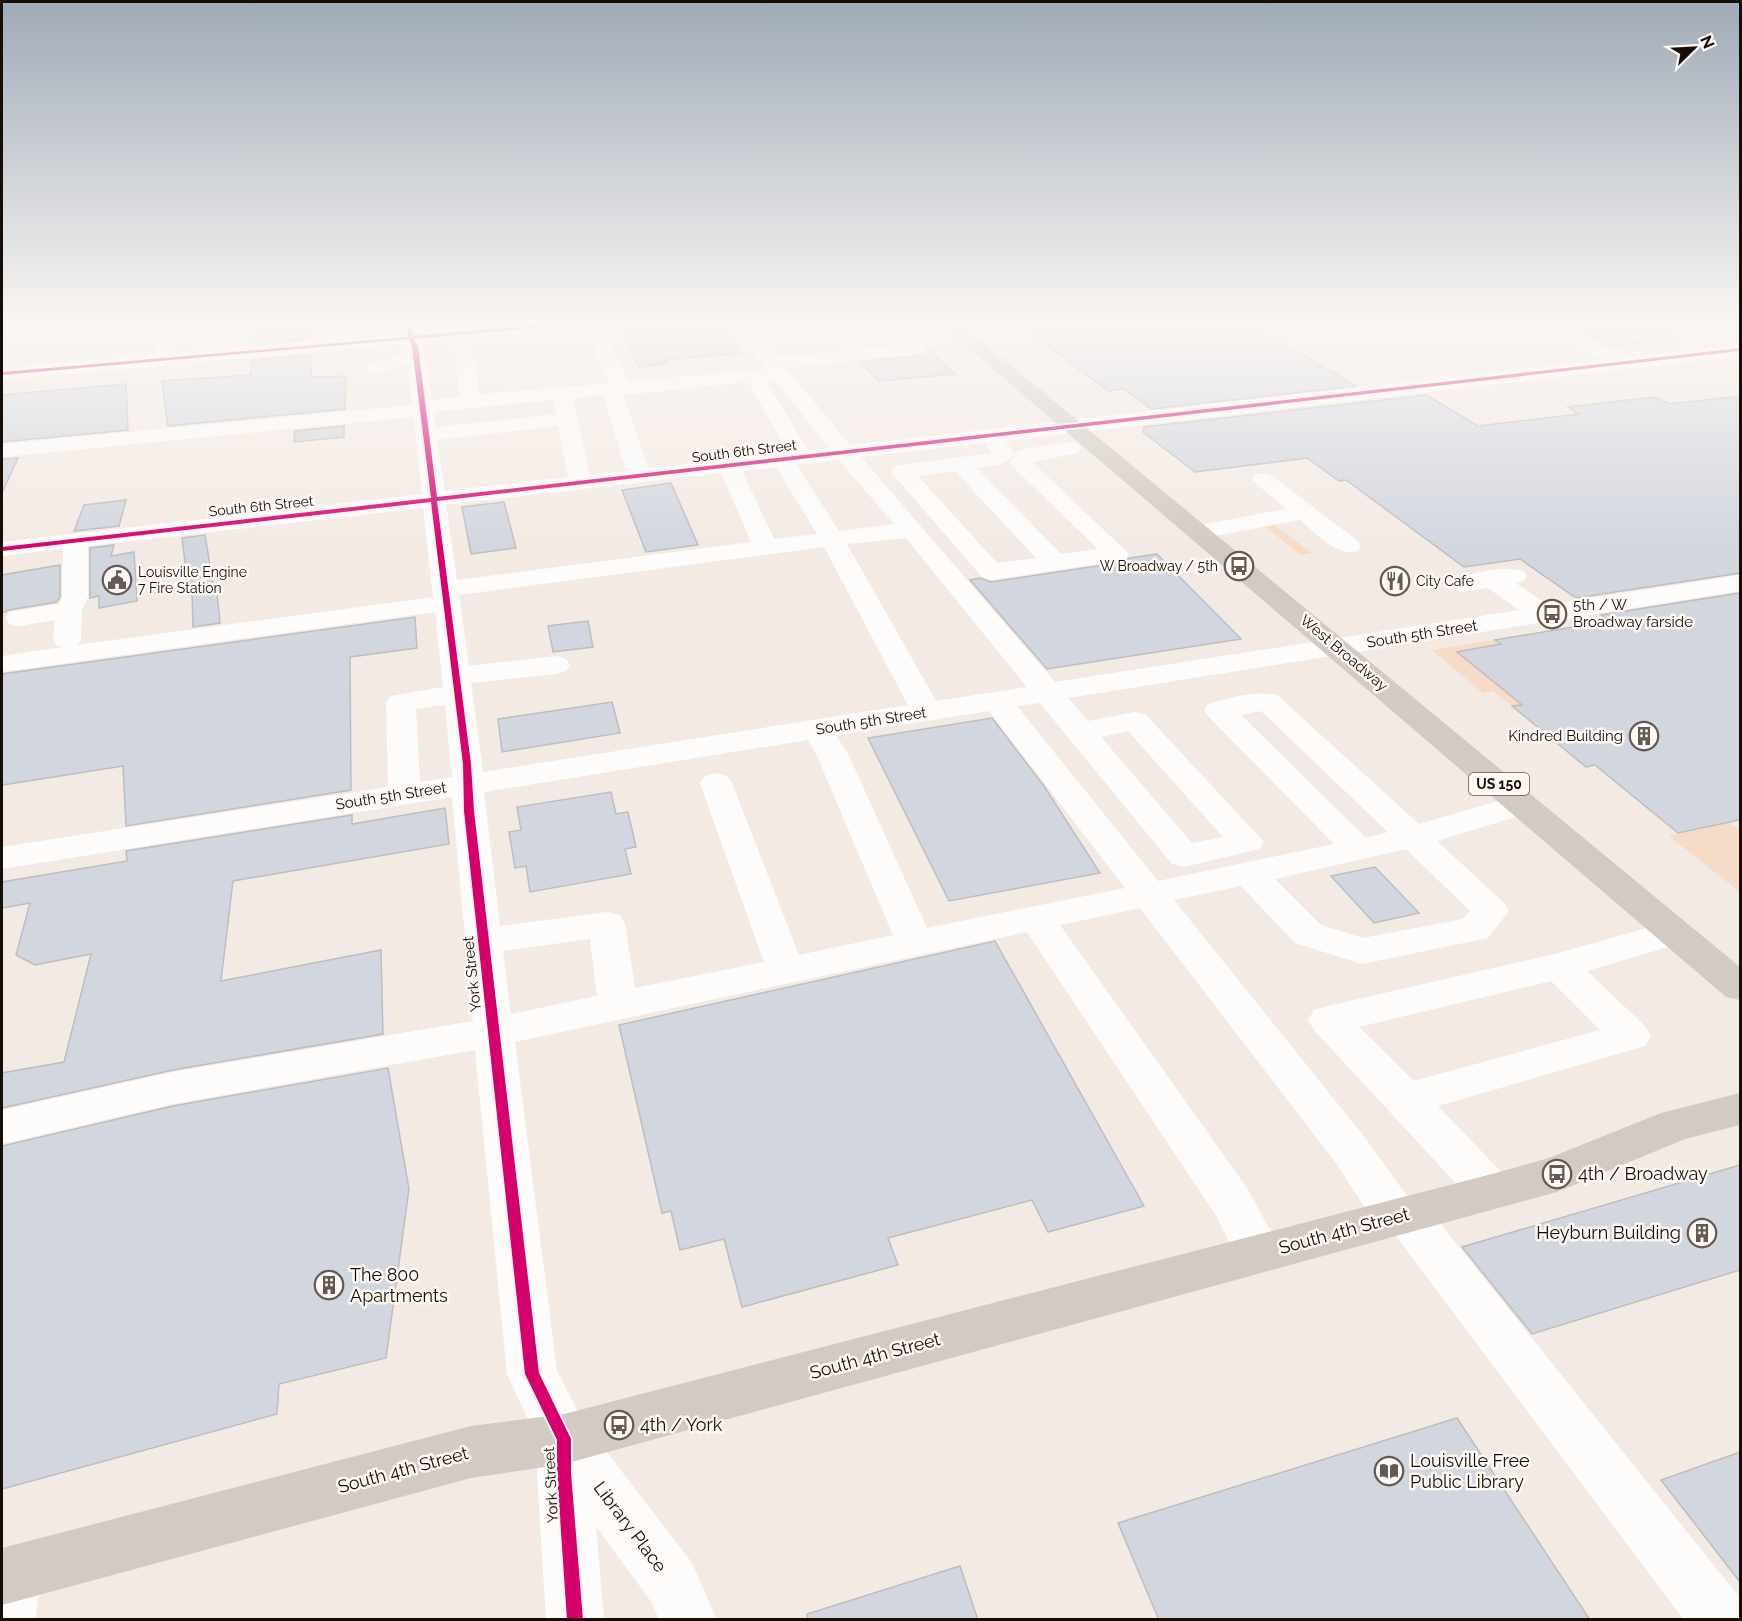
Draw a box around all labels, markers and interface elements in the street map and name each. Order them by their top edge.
north arrow [1664,18,1724,78]
text: N [1696,33,1718,52]
street label: South 6th Street [691,437,798,465]
street label: South 6th Street [208,493,314,519]
bus stop icon: W Broadway / 5th [1223,550,1255,582]
place label: W Broadway / 5th [1100,558,1218,574]
public building icon: Louisville Engine 7 Fire Station [101,564,133,596]
place label: Louisville Engine 7 Fire Station [138,564,247,596]
restaurant icon: City Cafe [1379,565,1411,597]
place label: City Cafe [1416,573,1474,589]
place label: 5th / W Broadway farside [1573,596,1693,631]
bus stop icon: 5th / W Broadway farside [1536,598,1568,630]
street label: West Broadway [1296,611,1392,695]
street label: South 5th Street [1365,616,1479,652]
street label: South 5th Street [814,703,928,739]
building icon: Kindred Building [1628,720,1660,752]
place label: Kindred Building [1508,727,1623,745]
road number: US 150 [1469,773,1529,795]
street label: South 5th Street [334,778,448,814]
street label: York Street [459,935,485,1013]
bus stop icon: 4th / Broadway [1541,1158,1573,1190]
place label: 4th / Broadway [1578,1163,1708,1184]
street label: South 4th Street [1276,1203,1411,1258]
building icon: Heyburn Building [1686,1217,1718,1249]
place label: Heyburn Building [1536,1222,1681,1243]
place label: The 800 Apartments [350,1264,448,1306]
building icon: The 800 Apartments [313,1269,345,1301]
street label: South 4th Street [807,1328,942,1383]
bus stop icon: 4th / York [603,1409,635,1441]
place label: 4th / York [640,1414,723,1435]
street label: South 4th Street [335,1442,470,1497]
street label: York Street [540,1447,562,1523]
place label: Louisville Free Public Library [1410,1450,1530,1492]
library icon: Louisville Free Public Library [1373,1455,1405,1487]
street label: Library Place [589,1477,672,1577]

